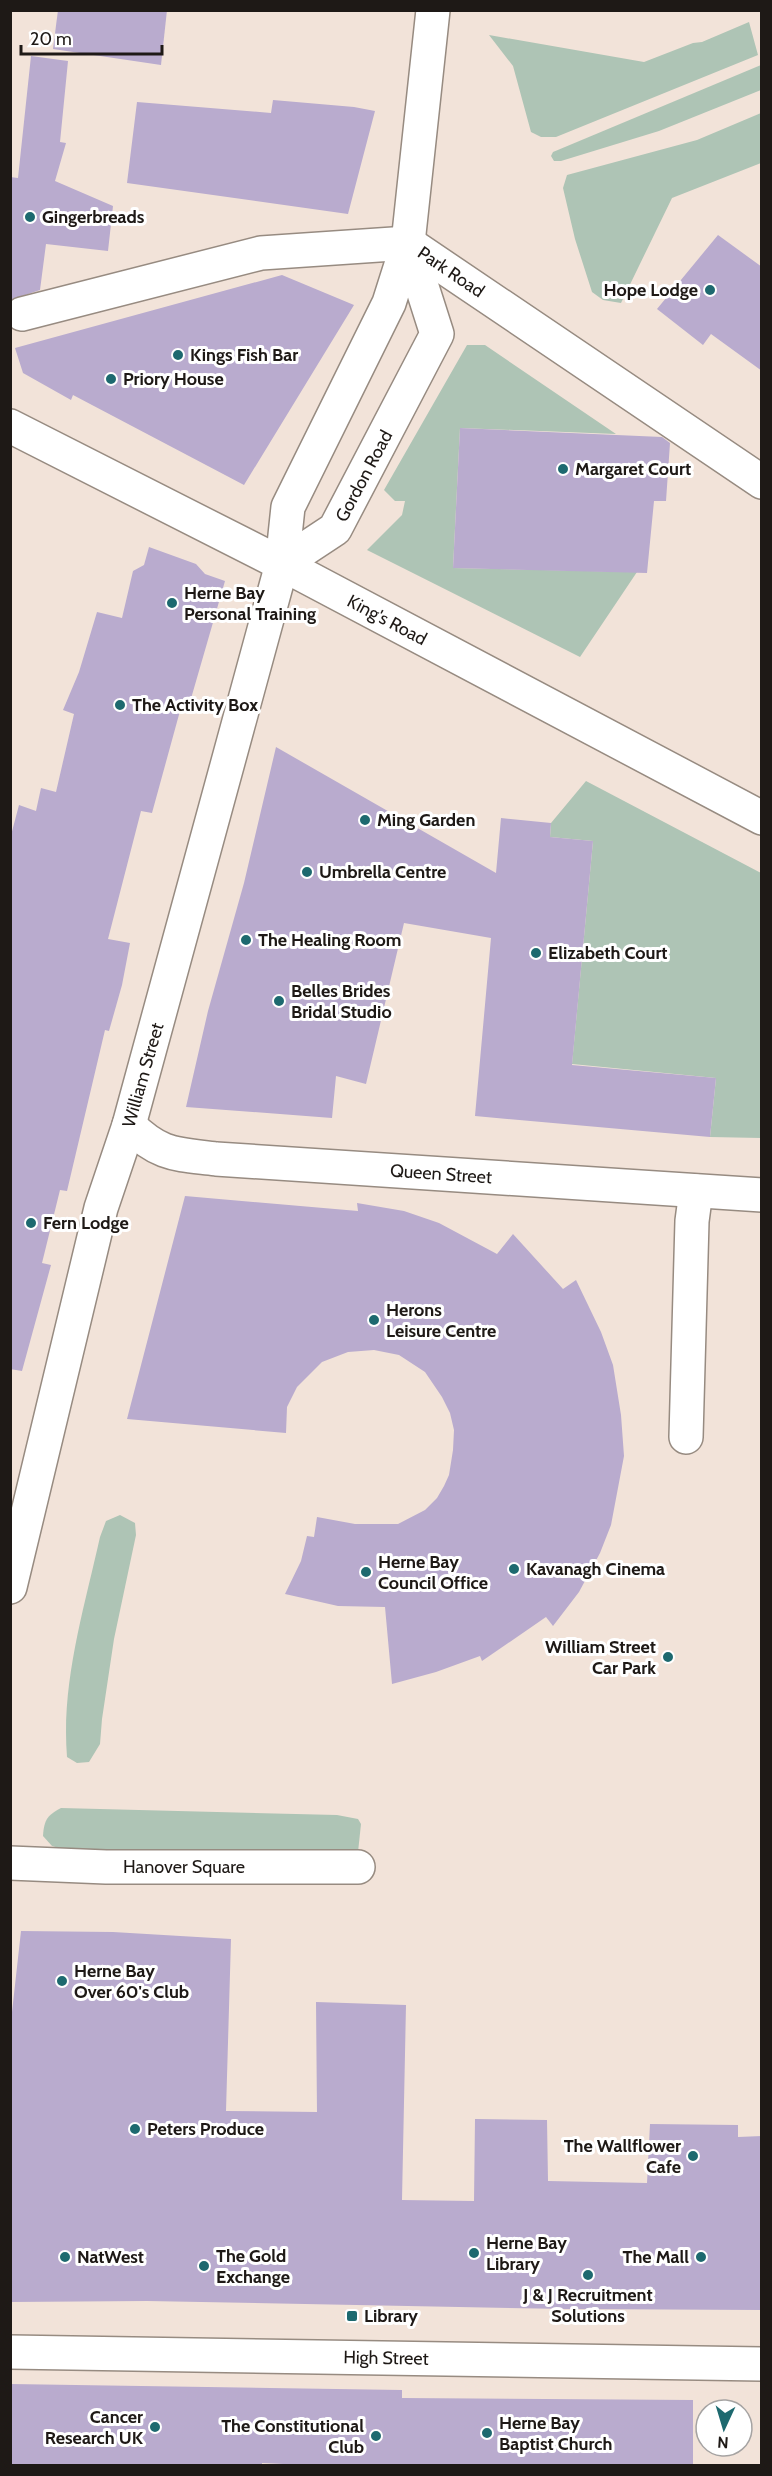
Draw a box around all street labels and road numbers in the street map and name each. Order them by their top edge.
street label: Park Road [414,242,488,302]
street label: Gordon Road [331,427,397,525]
street label: King's Road [343,590,431,650]
street label: William Street [118,1020,168,1130]
street label: Queen Street [389,1159,493,1189]
street label: Hanover Square [123,1856,245,1878]
street label: High Street [343,2346,429,2370]

